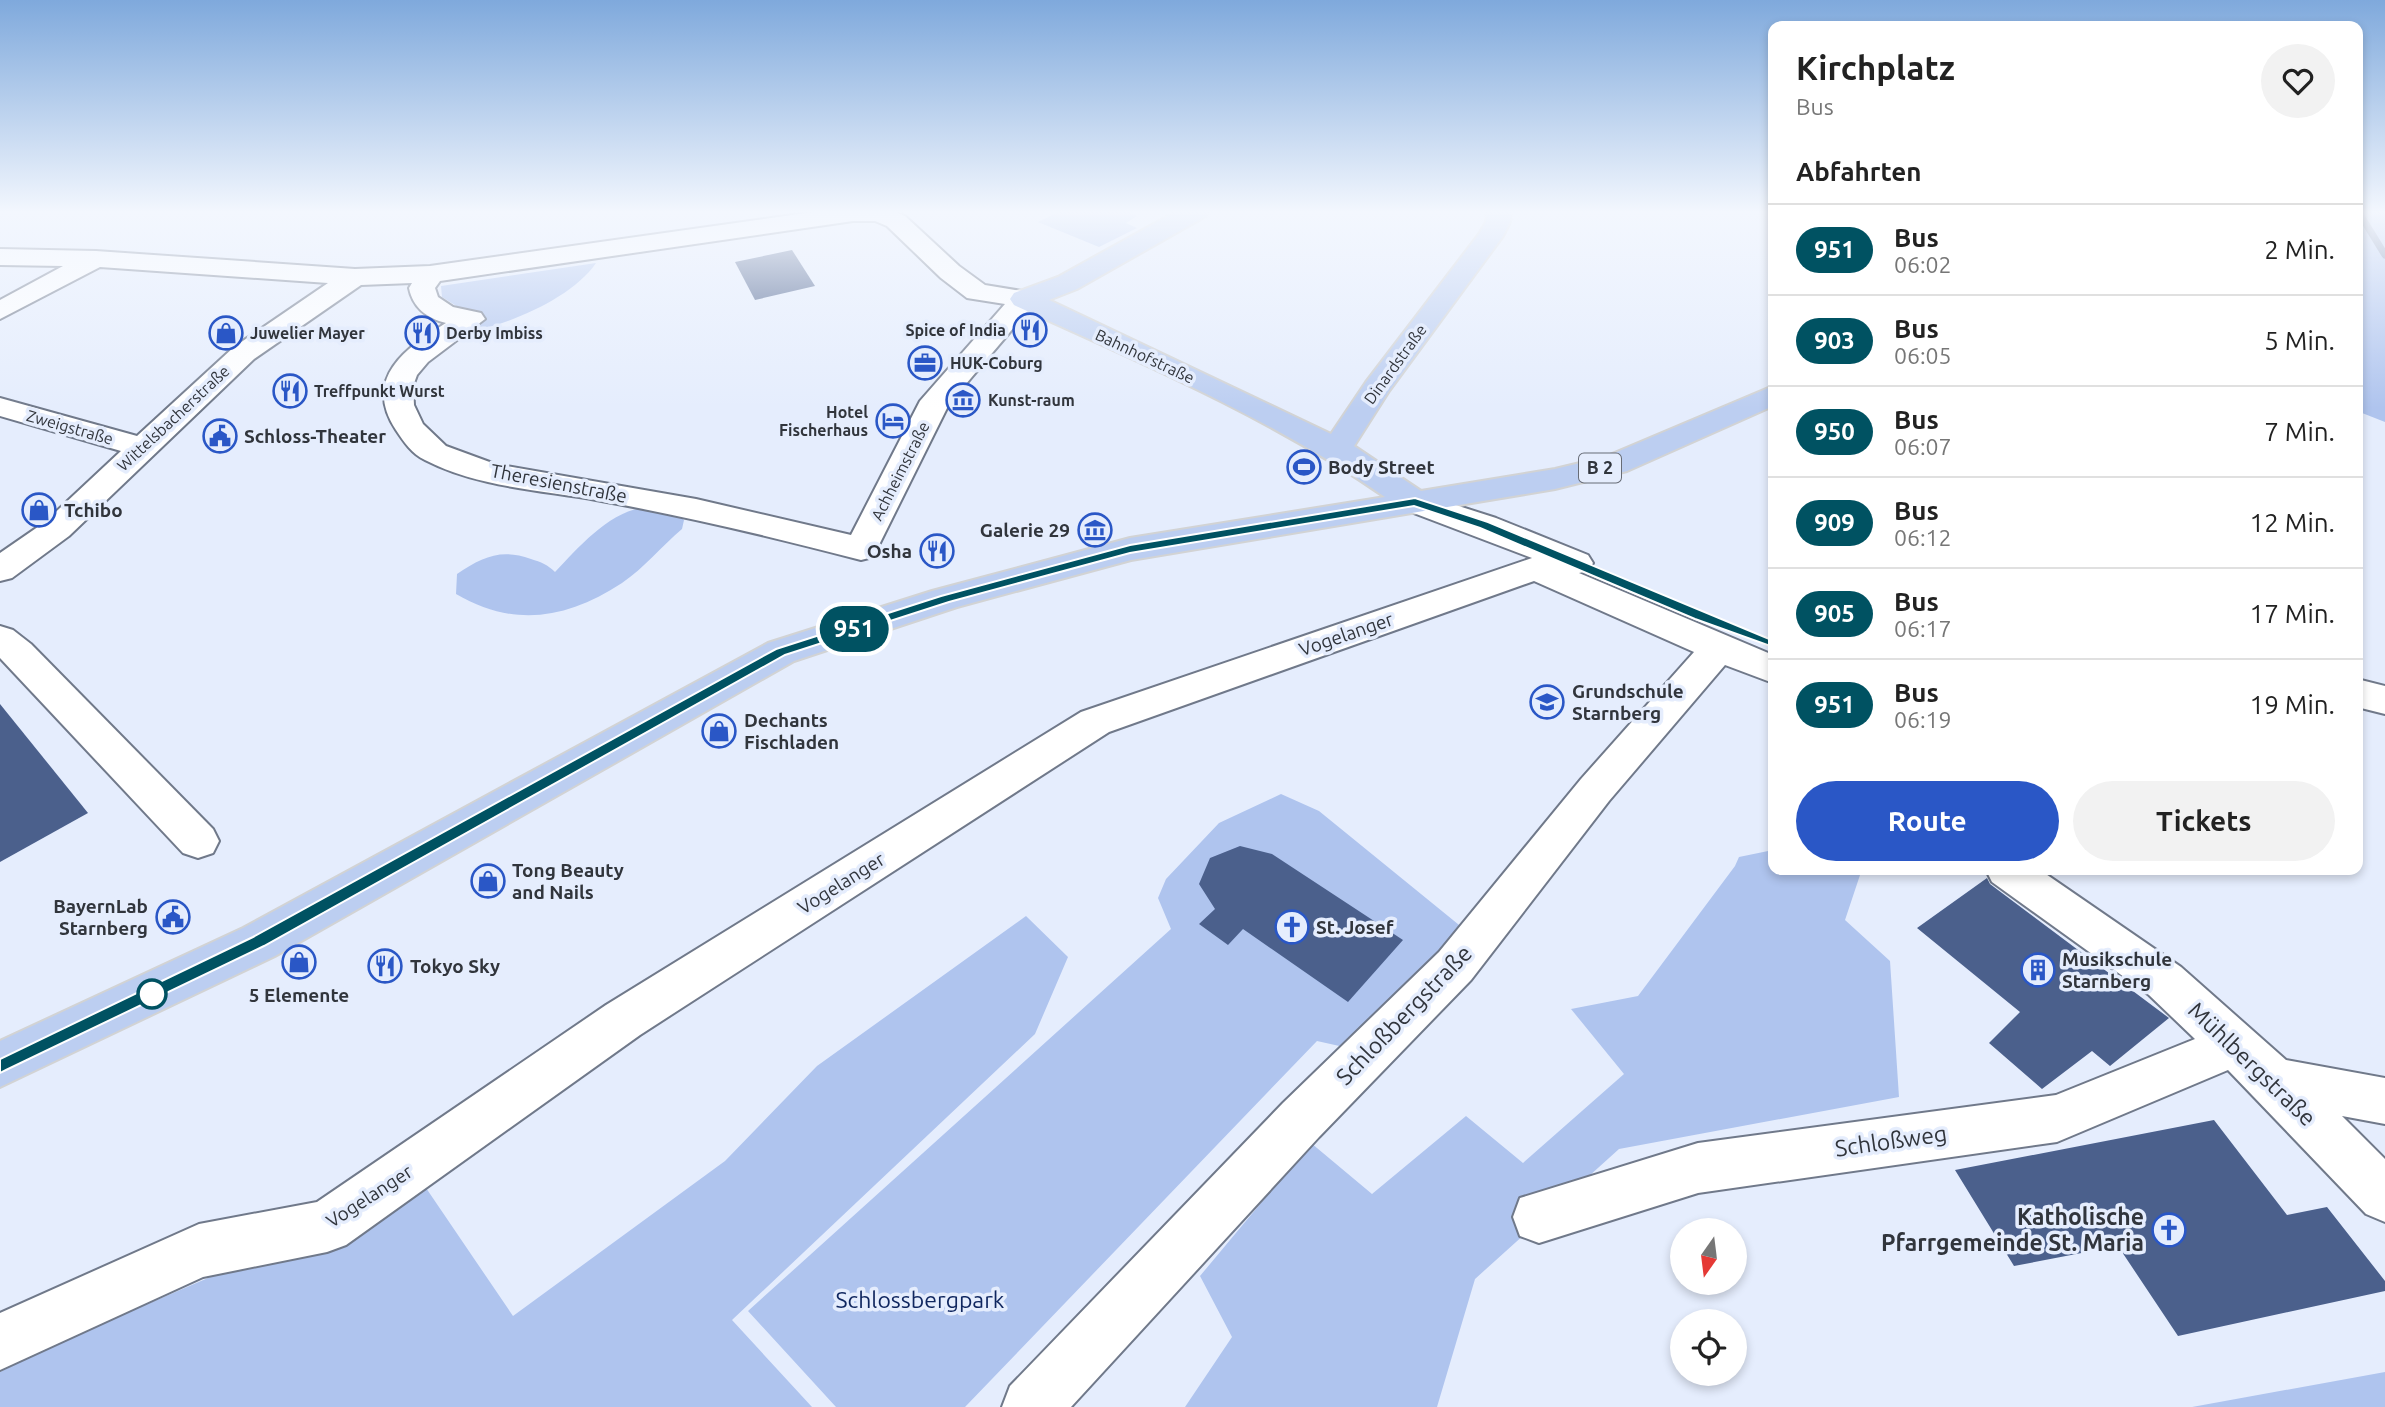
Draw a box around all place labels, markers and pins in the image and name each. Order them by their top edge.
restaurant icon: Spice of India [1011,311,1049,349]
shop icon: Juwelier Mayer [207,314,245,352]
restaurant icon: Derby Imbiss [403,314,441,352]
place label: Spice of India [905,321,1006,339]
place label: Juwelier Mayer [250,324,365,342]
place label: Derby Imbiss [446,324,543,342]
office icon: HUK-Coburg [906,344,944,382]
place label: HUK-Coburg [950,354,1043,372]
restaurant icon: Treffpunkt Wurst [271,372,309,410]
museum icon: Kunst-raum [944,381,982,419]
place label: Treffpunkt Wurst [314,382,445,400]
place label: Kunst-raum [988,391,1075,409]
hotel icon: Hotel Fischerhaus [874,402,912,440]
place label: Hotel Fischerhaus [779,403,868,439]
public building icon: Schloss-Theater [201,417,239,455]
place label: Schloss-Theater [244,425,386,447]
sports icon: Body Street [1285,448,1323,486]
place label: Body Street [1328,456,1435,478]
shop icon: Tchibo [20,491,58,529]
place label: Tchibo [64,499,123,521]
museum icon: Galerie 29 [1076,511,1114,549]
place label: Galerie 29 [980,519,1070,541]
restaurant icon: Osha [918,532,956,570]
place label: Osha [867,540,912,562]
place label: Grundschule Starnberg [1572,680,1684,724]
school or university icon: Grundschule Starnberg [1528,683,1566,721]
place label: Dechants Fischladen [744,709,839,753]
shop icon: Dechants Fischladen [700,712,738,750]
place label: Tong Beauty and Nails [512,859,624,903]
shop icon: Tong Beauty and Nails [469,862,507,900]
place label: BayernLab Starnberg [53,895,148,939]
public building icon: BayernLab Starnberg [154,898,192,936]
church icon: St. Josef [1273,908,1311,946]
place label: St. Josef [1316,916,1394,938]
shop icon: 5 Elemente [280,943,318,981]
restaurant icon: Tokyo Sky [366,947,404,985]
place label: Musikschule Starnberg [2062,948,2172,992]
building icon: Musikschule Starnberg [2019,951,2057,989]
place label: Tokyo Sky [410,955,500,977]
unlabelled marker [137,979,167,1009]
place label: 5 Elemente [249,984,349,1006]
place label: Katholische Pfarrgemeinde St. Maria [1881,1204,2144,1255]
church icon: Katholische Pfarrgemeinde St. Maria [2150,1211,2188,1249]

